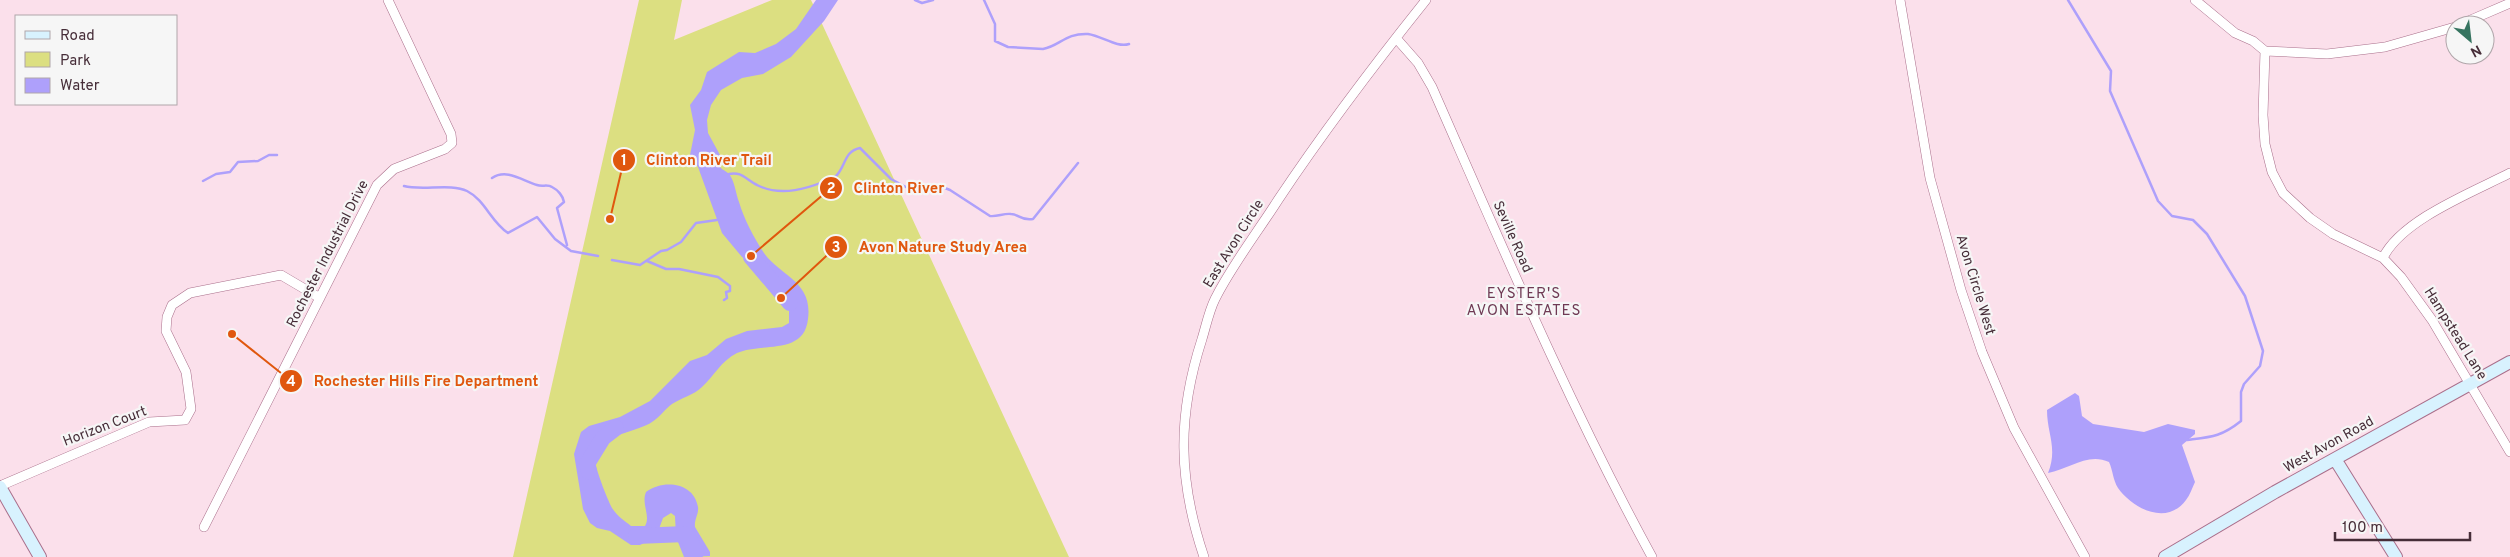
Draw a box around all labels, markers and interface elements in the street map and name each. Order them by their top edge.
legend [15,15,178,105]
north arrow [2445,15,2495,65]
text: Road [60,27,95,46]
text: N [2467,40,2484,60]
text: Park [60,52,91,71]
text: Water [60,77,100,96]
callout: Clinton River Trail [611,145,782,175]
text: 1 [621,152,627,171]
text: Clinton River Trail [646,152,772,171]
callout: Clinton River [818,173,954,203]
street label: Rochester Industrial Drive [283,178,373,330]
text: 2 [826,180,836,199]
text: Clinton River [853,180,945,199]
street label: East Avon Circle [1200,197,1268,291]
street label: Seville Road [1489,199,1535,275]
callout: Avon Nature Study Area [824,232,1038,262]
street label: Avon Circle West [1952,233,1998,337]
text: 3 [832,239,841,258]
text: Avon Nature Study Area [859,239,1027,258]
district label: EYSTER'S AVON ESTATES [1467,285,1581,321]
street label: Hampstead Lane [2420,285,2490,383]
callout: Rochester Hills Fire Department [278,366,548,396]
text: 4 [286,373,296,392]
text: Rochester Hills Fire Department [314,373,538,392]
street label: Horizon Court [61,403,149,451]
street label: West Avon Road [2281,413,2377,477]
scale bar [2335,510,2470,542]
text: 100 m [2342,519,2383,538]

